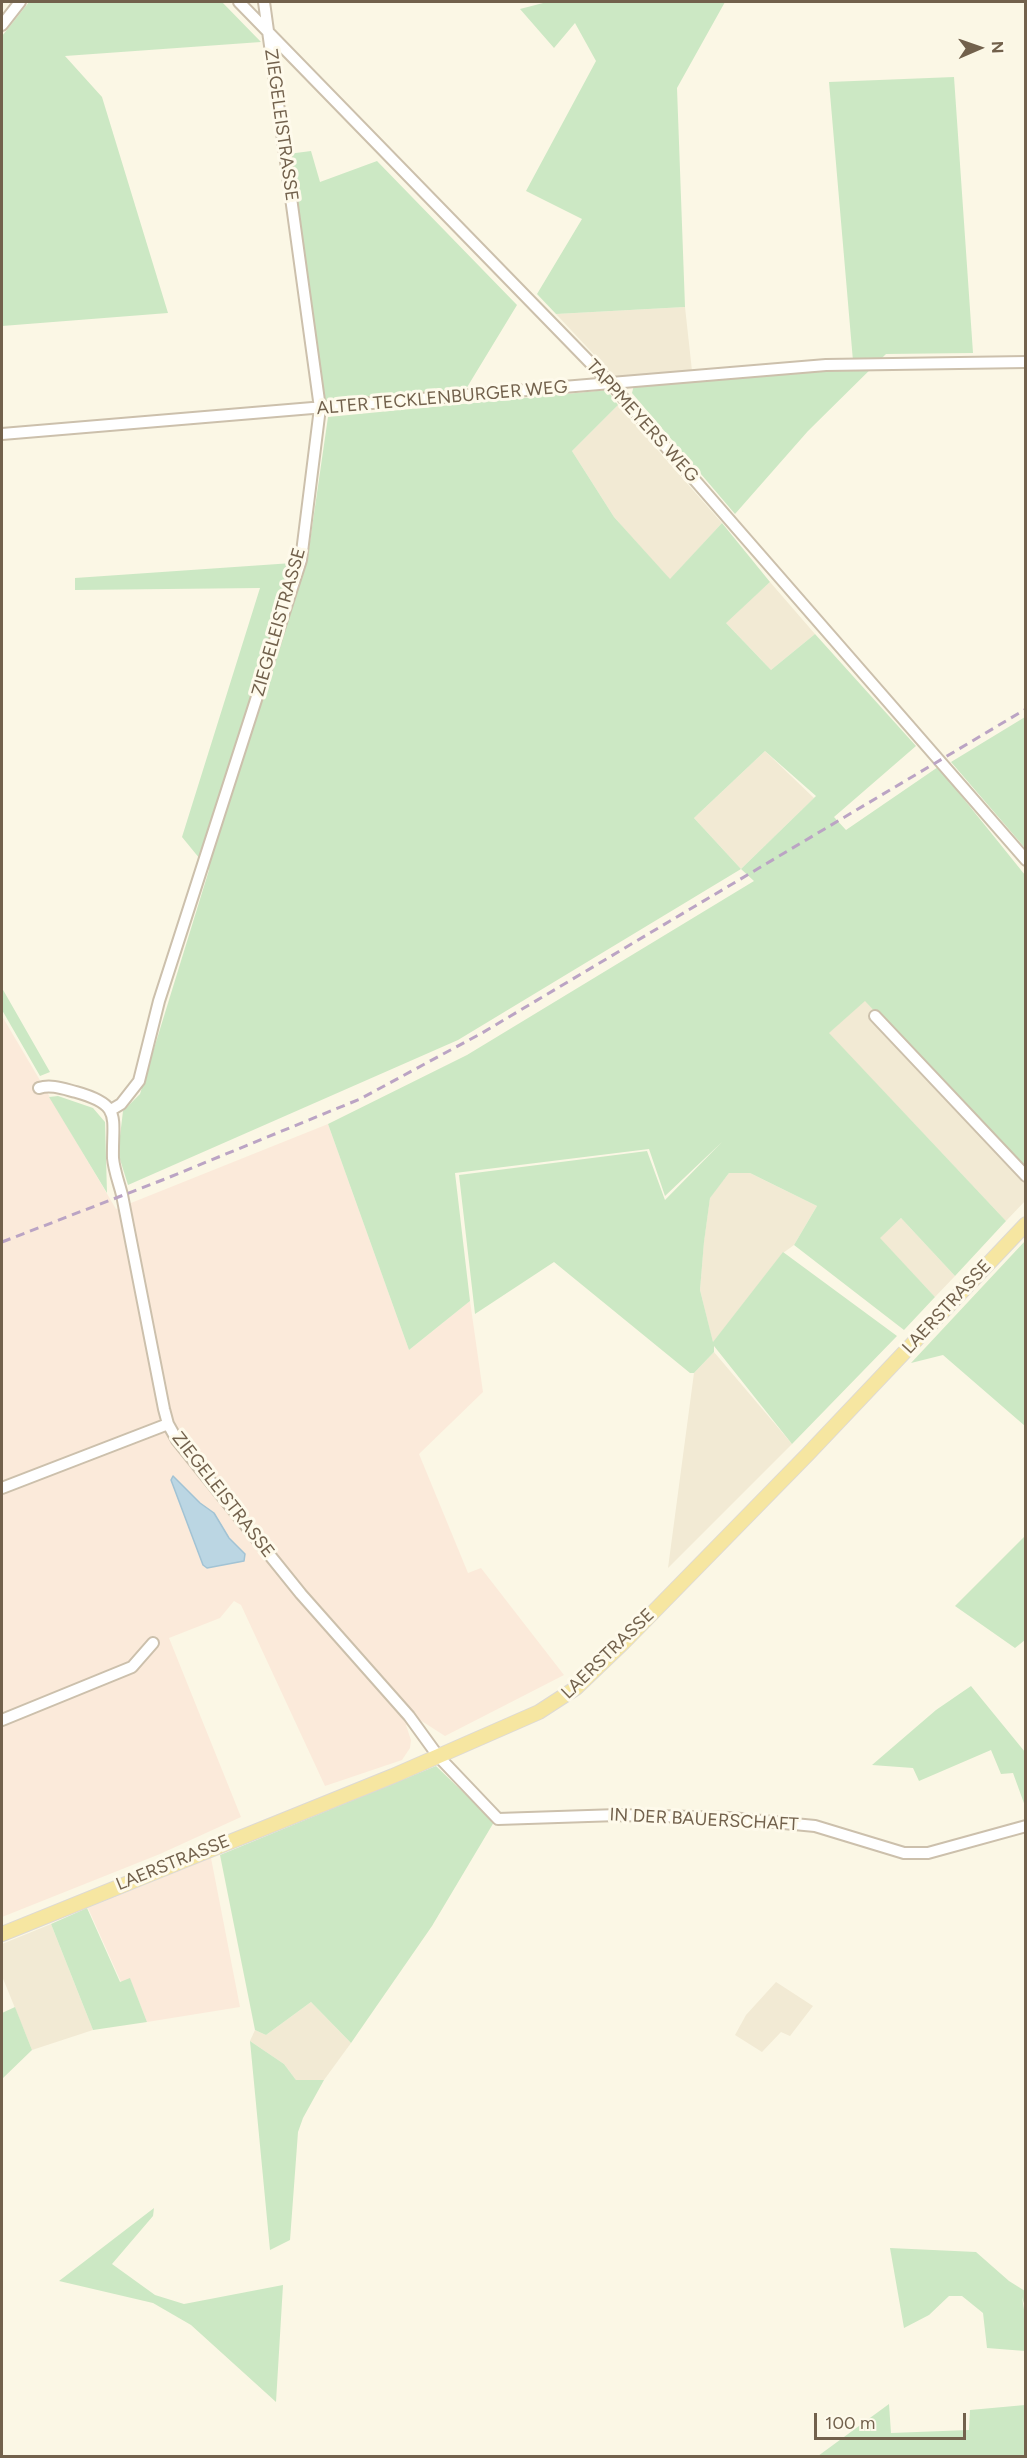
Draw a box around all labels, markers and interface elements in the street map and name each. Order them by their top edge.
north arrow [949,18,1009,78]
text: N [988,41,1007,54]
street label: ZIEGELEISTRASSE [260,47,302,203]
street label: TAPPMEYERS WEG [581,355,703,487]
street label: ALTER TECKLENBURGER WEG [316,376,568,420]
street label: ZIEGELEISTRASSE [247,545,311,699]
street label: LAERSTRASSE [898,1255,996,1359]
street label: ZIEGELEISTRASSE [167,1428,279,1562]
street label: LAERSTRASSE [557,1604,659,1704]
street label: IN DER BAUERSCHAFT [609,1804,799,1836]
street label: LAERSTRASSE [113,1830,233,1896]
scale bar [817,2401,968,2439]
text: 100 m [825,2412,875,2434]

